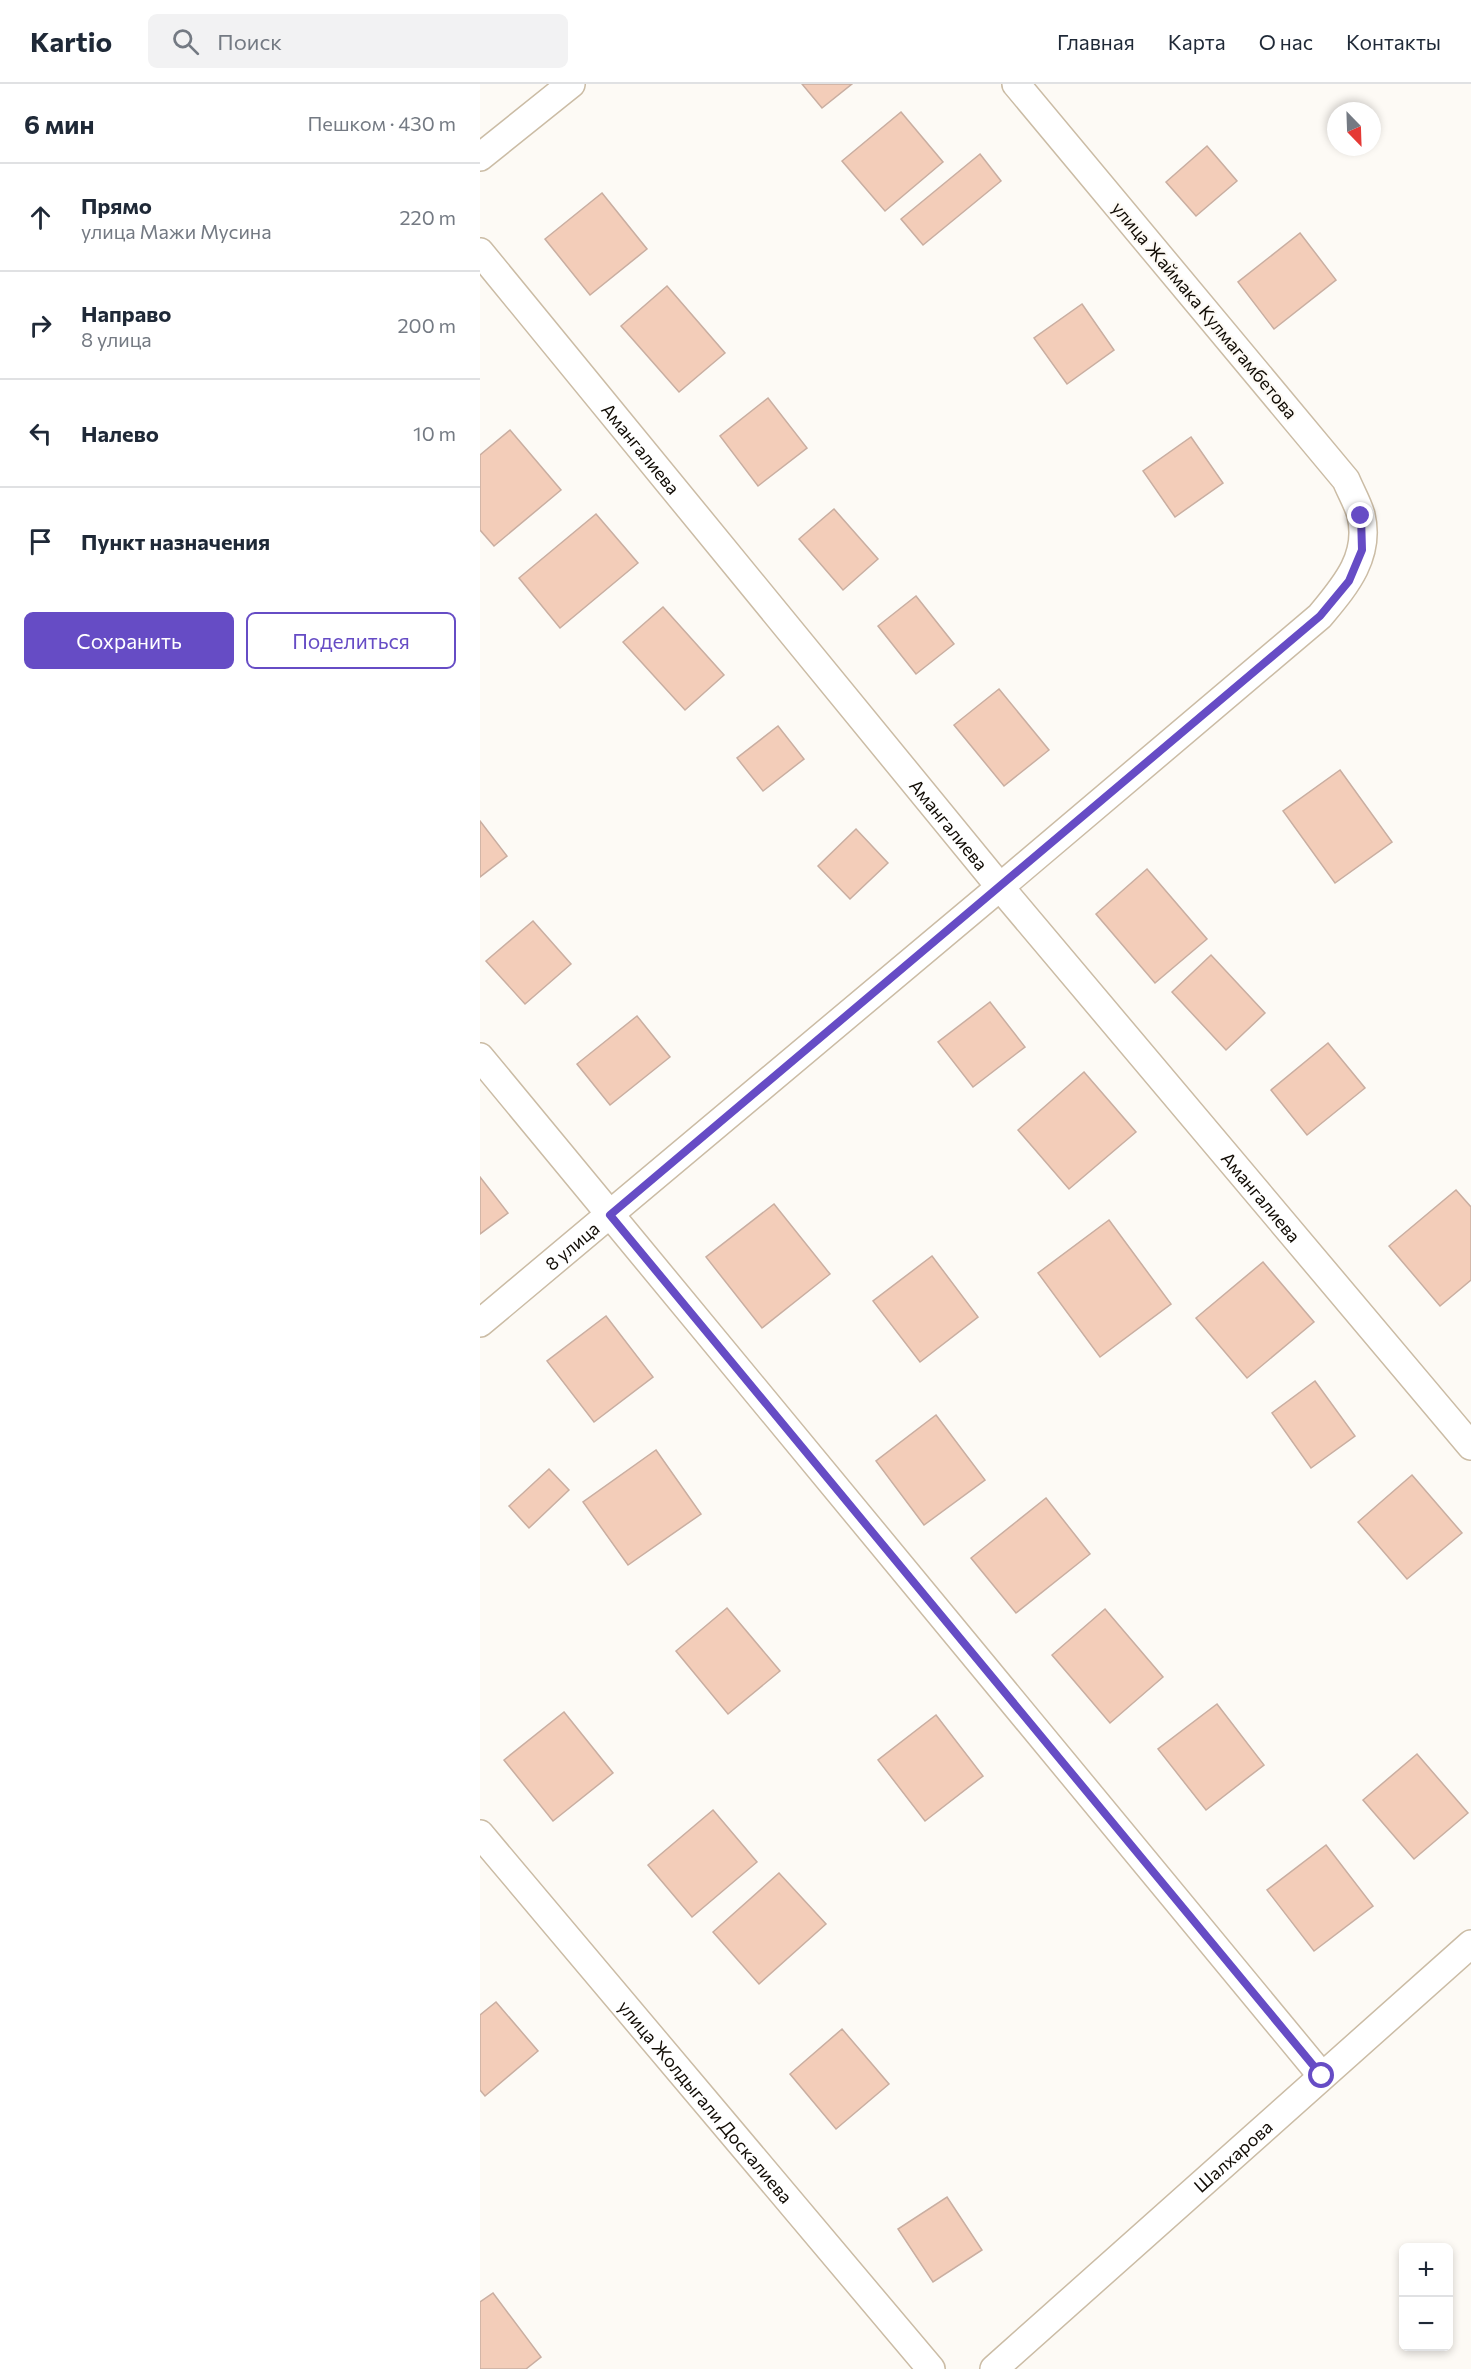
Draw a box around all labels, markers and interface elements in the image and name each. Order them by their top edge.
search box [148,14,568,68]
text: Kartio [30,24,112,58]
icon: search [169,25,202,58]
text: Поиск [217,28,282,55]
text: Главная [1057,29,1135,54]
text: Карта [1168,29,1226,54]
text: О нас [1259,29,1313,54]
text: Контакты [1346,29,1441,54]
north arrow [1327,102,1381,156]
text: 6 мин [24,108,94,139]
text: Пешком · 430 m [307,111,456,135]
text: Прямо [81,192,152,219]
street label: улица Жаймака Кулмагамбетова [1108,197,1302,423]
icon: ahead [24,201,57,234]
text: 220 m [400,205,456,229]
text: улица Мажи Мусина [81,219,272,243]
text: Направо [81,300,171,327]
icon: right [24,309,57,342]
text: 200 m [398,313,456,337]
text: 8 улица [81,327,152,351]
street label: Амангалиева [597,399,685,499]
icon: left [24,417,57,450]
text: Налево [81,420,159,447]
text: 10 m [413,421,456,445]
route end [1347,502,1373,528]
icon: arrive [24,525,57,558]
text: Пункт назначения [81,528,270,555]
button: Сохранить [24,612,234,669]
button: Поделиться [246,612,456,669]
street label: Амангалиева [905,775,993,875]
street label: Амангалиева [1217,1147,1305,1247]
street label: 8 улица [540,1217,603,1275]
street label: улица Жолдыгали Доскалиева [614,1996,797,2208]
route start [1308,2062,1334,2088]
street label: Шалхарова [1189,2115,1277,2197]
map controls [1399,2243,1453,2351]
button: + [1399,2243,1453,2297]
button: − [1399,2297,1453,2351]

